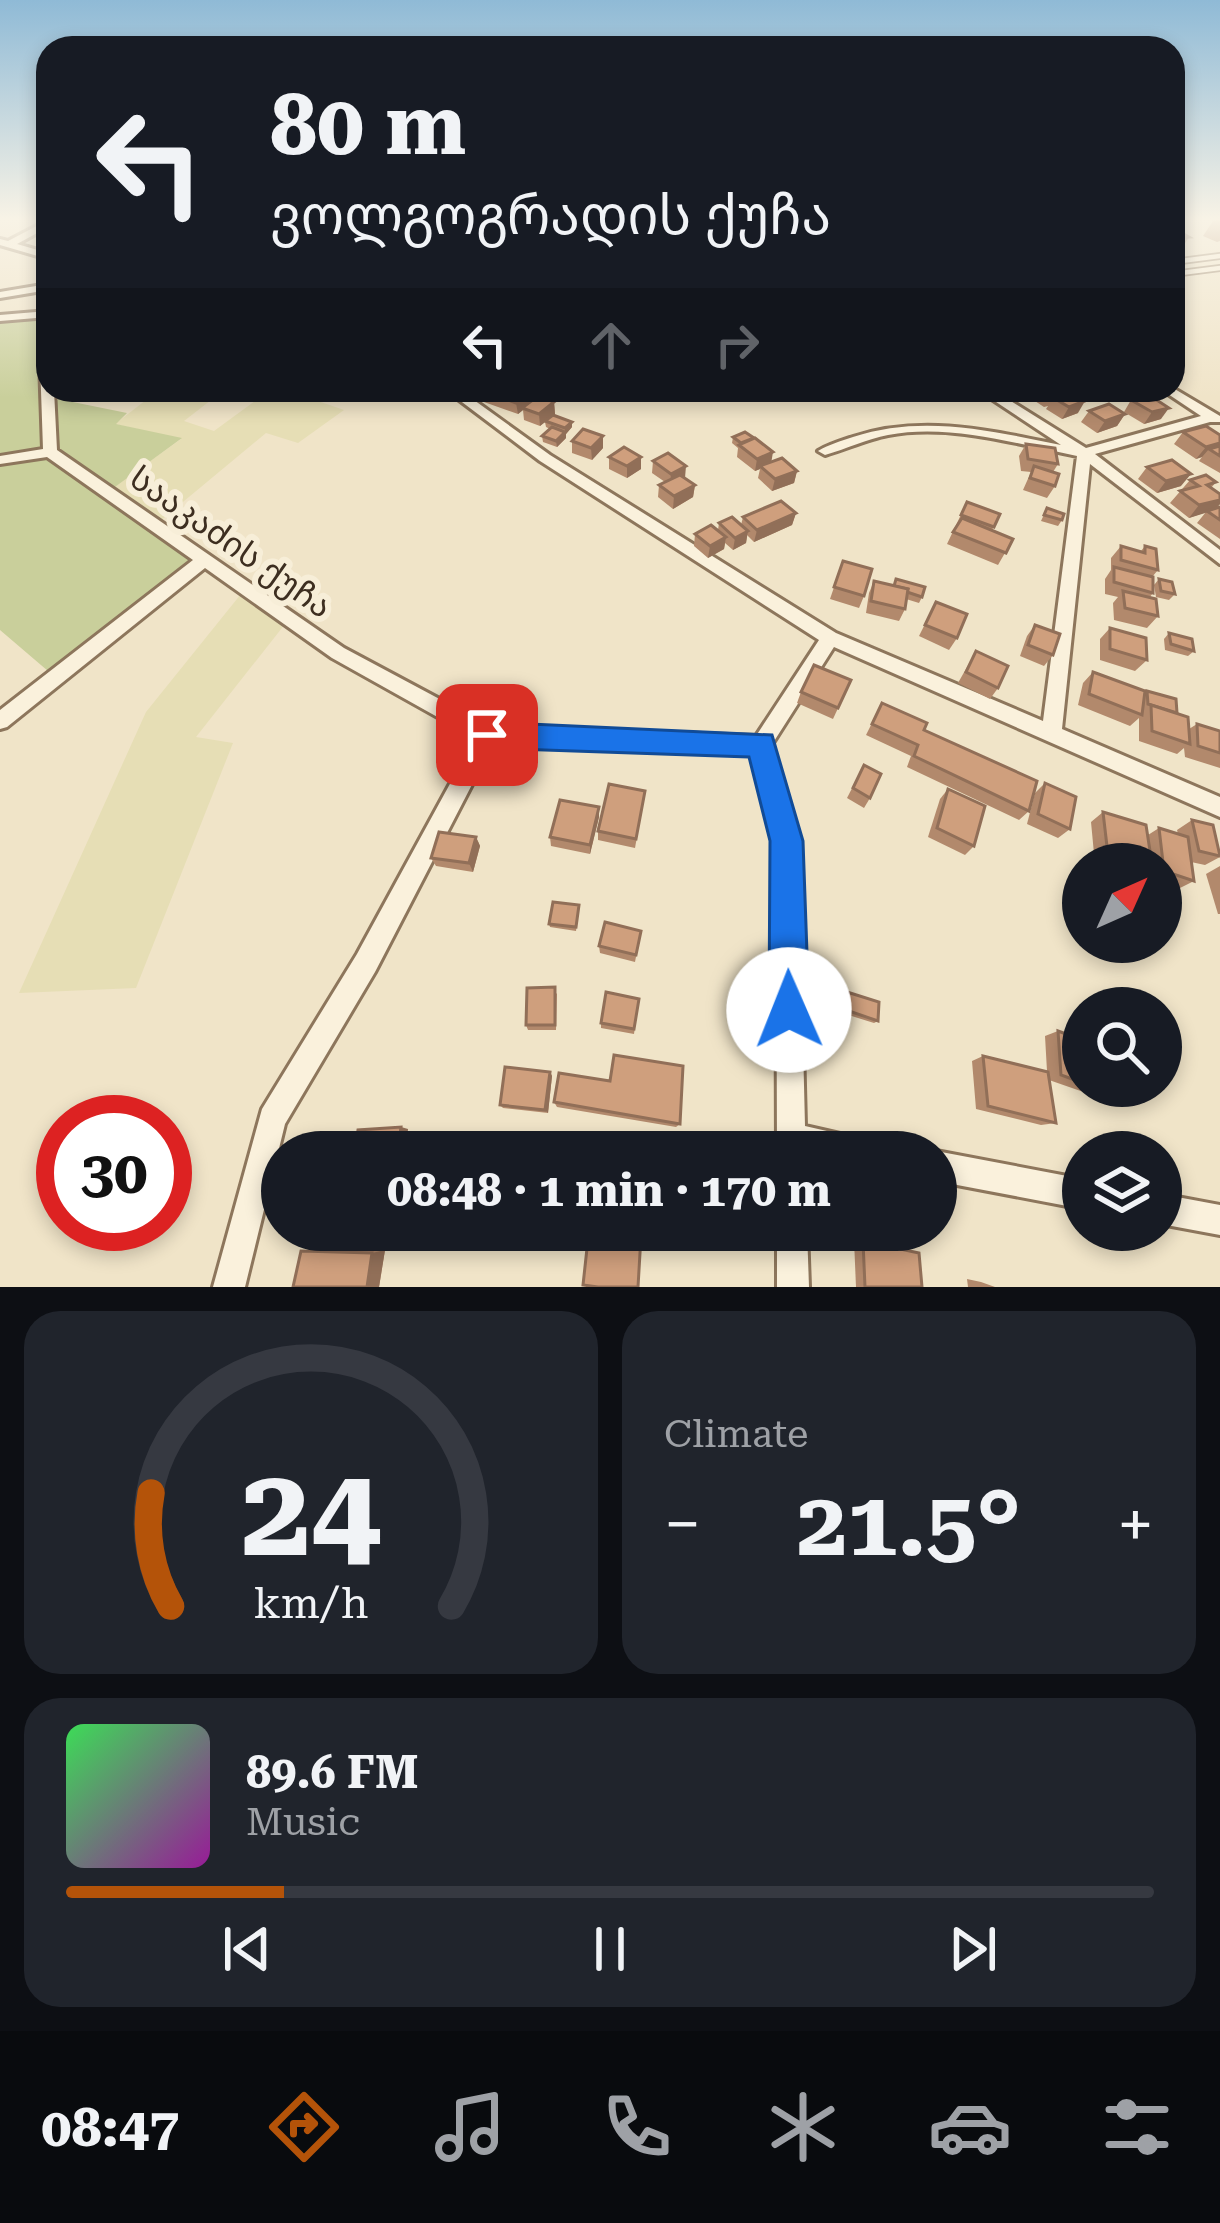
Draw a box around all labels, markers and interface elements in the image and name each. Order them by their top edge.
text: 80 m [270,76,466,174]
icon: left [72,84,228,240]
text: ვოლგოგრადის ქუჩა [270,184,831,247]
icon: left [452,312,518,378]
icon: ahead [578,312,644,378]
icon: right [704,312,770,378]
street label: სააკაძის ქუჩა [123,458,339,626]
pin [436,684,538,786]
icon: arrive [454,702,520,768]
north arrow [1062,843,1182,963]
map controls [1062,843,1182,1251]
position arrow [726,947,852,1073]
button: search [1062,987,1182,1107]
speed limit sign: 30 [36,1095,192,1251]
button: layers [1062,1131,1182,1251]
text: 08:48 · 1 min · 170 m [387,1164,831,1217]
text: Climate [664,1411,808,1457]
text: 24 [241,1439,381,1585]
text: 21.5° [797,1472,1021,1577]
text: − [664,1486,701,1563]
text: + [1117,1486,1154,1563]
text: km/h [254,1577,368,1627]
text: 89.6 FM [246,1746,418,1799]
text: Music [246,1799,360,1845]
icon: previous [214,1916,280,1982]
icon: pause [577,1916,643,1982]
icon: next [940,1916,1006,1982]
icon: directions [262,2085,346,2169]
icon: music [428,2085,512,2169]
icon: phone [595,2085,679,2169]
icon: climate [761,2085,845,2169]
icon: car [928,2085,1012,2169]
icon: filters [1095,2085,1179,2169]
text: 08:47 [41,2096,179,2159]

